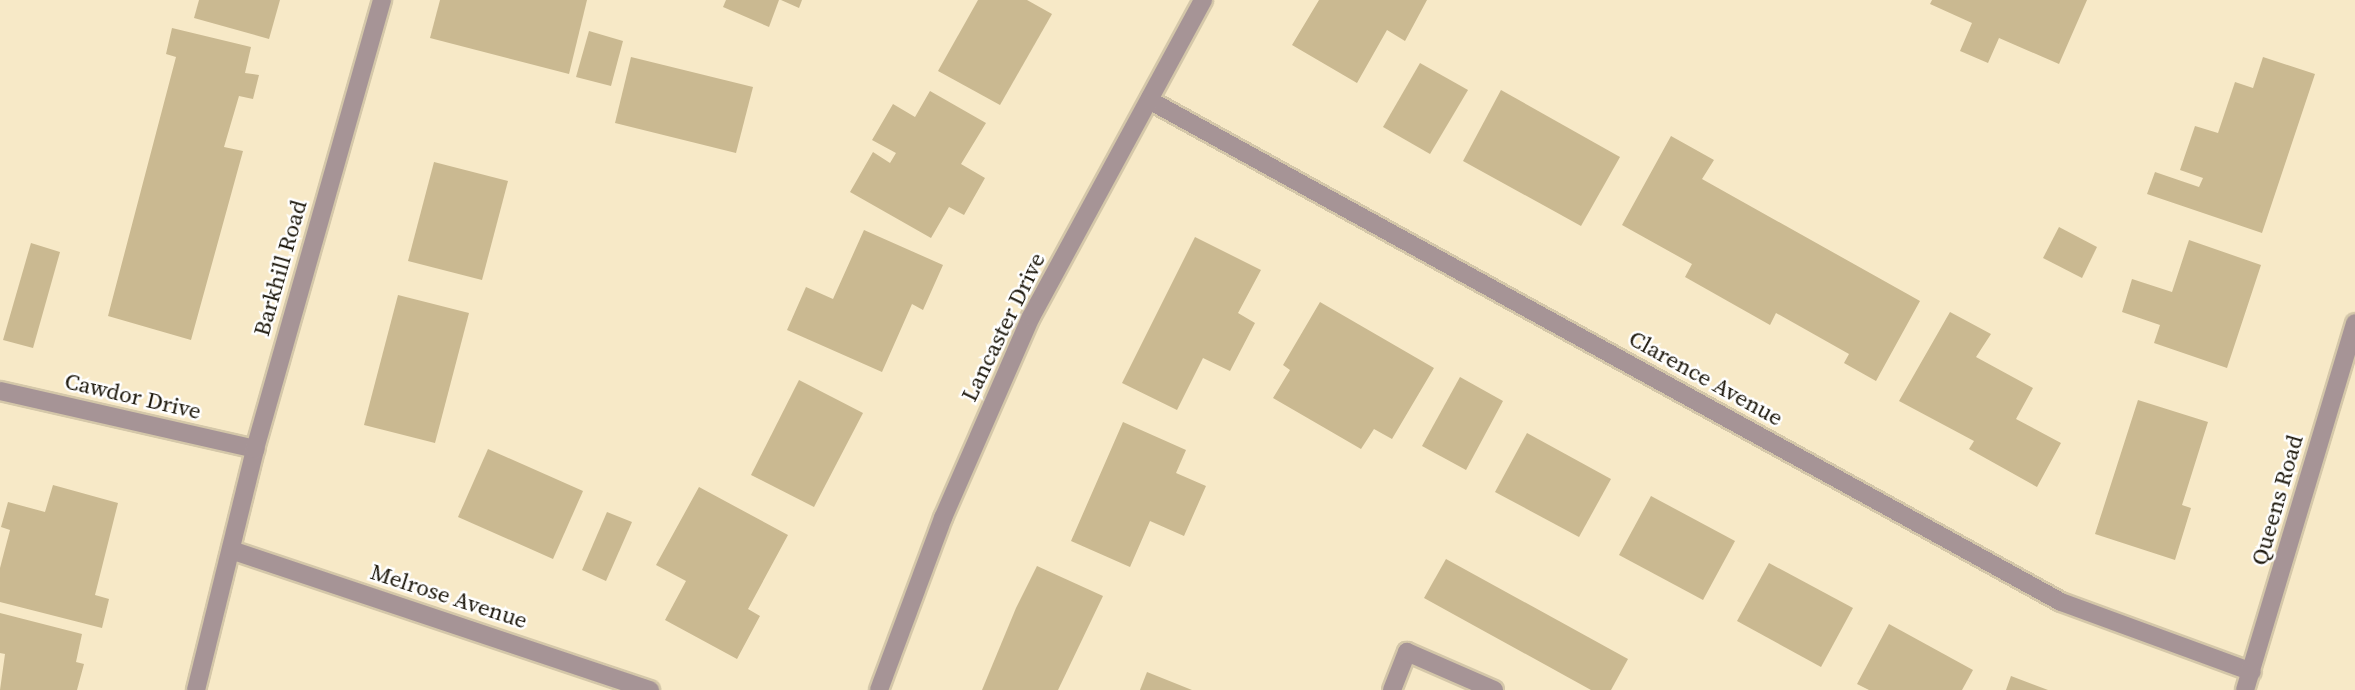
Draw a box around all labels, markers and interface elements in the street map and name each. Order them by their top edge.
street label: Barkhill Road [247,197,313,339]
street label: Lancaster Drive [955,248,1051,406]
street label: Clarence Avenue [1624,324,1788,432]
street label: Cawdor Drive [62,367,204,425]
street label: Queens Road [2245,432,2309,568]
street label: Melrose Avenue [367,558,531,634]

